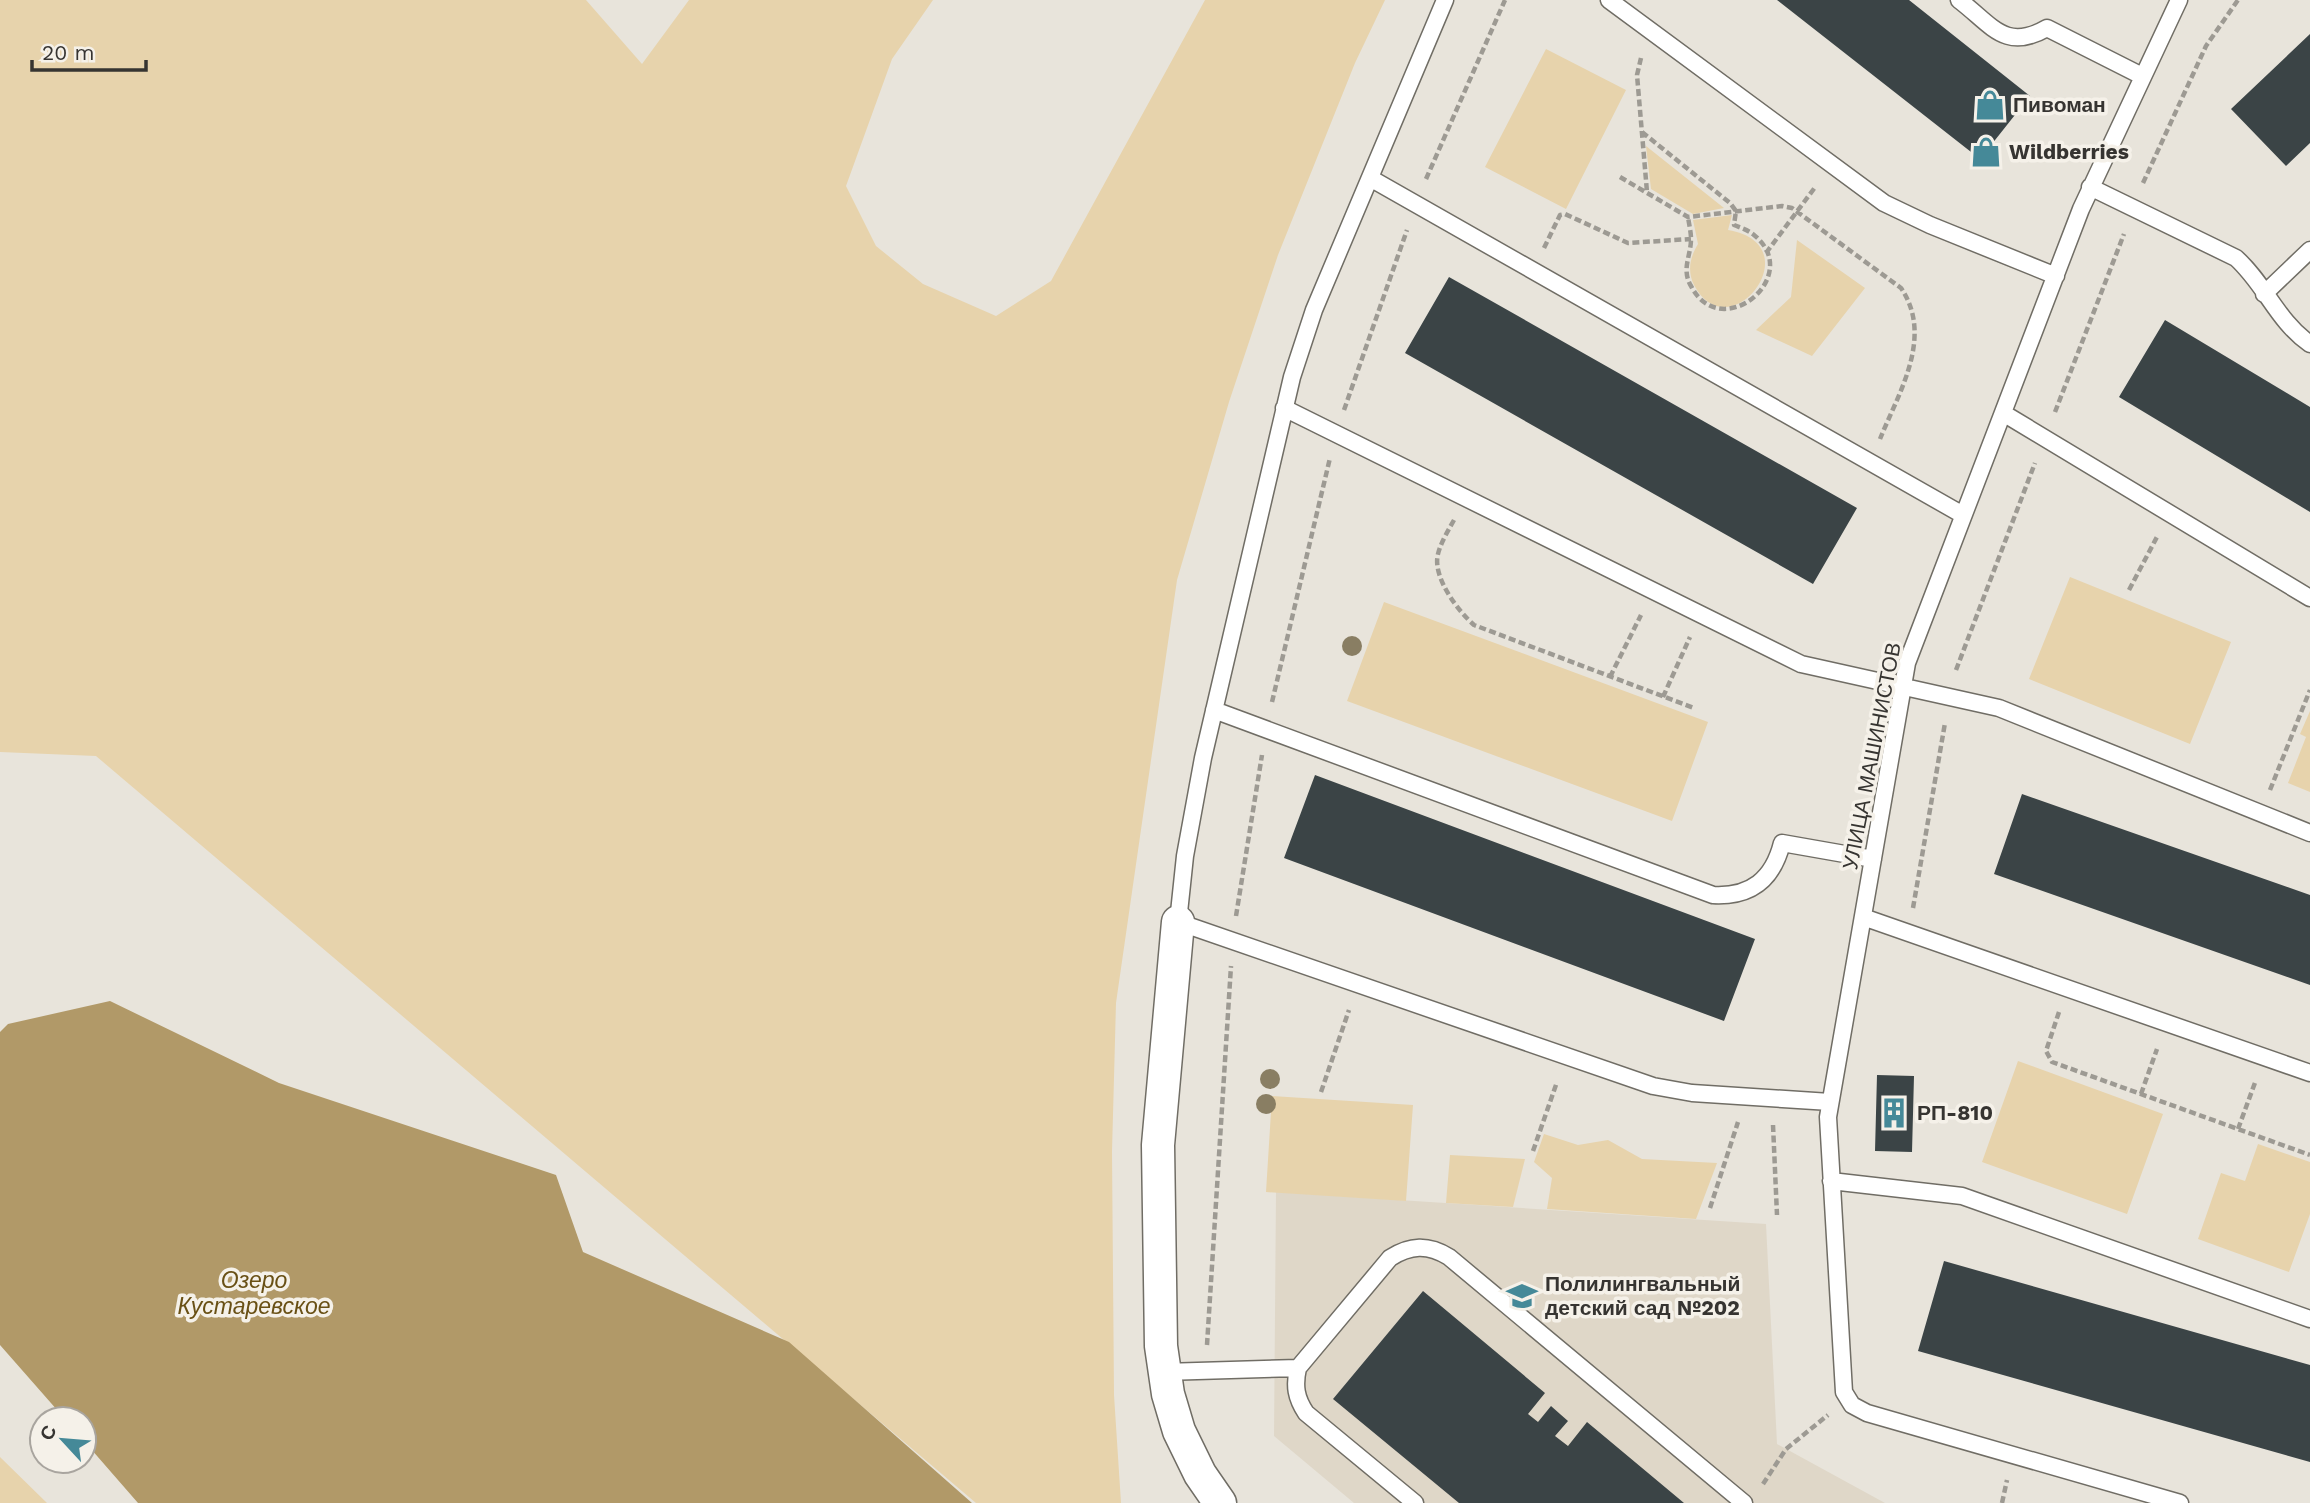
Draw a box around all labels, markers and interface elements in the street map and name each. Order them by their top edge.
scale bar [32,28,145,72]
text: 20 m [42,40,94,65]
shop icon: Пивоман [1973,88,2007,122]
place label: Пивоман [2013,92,2106,117]
shop icon: Wildberries [1969,135,2003,169]
place label: Wildberries [2009,139,2129,164]
street label: УЛИЦА МАШИНИСТОВ [1837,640,1906,872]
building icon: РП-810 [1877,1096,1911,1130]
place label: РП-810 [1917,1100,1993,1125]
water label: Озеро Кустаревское [177,1267,331,1320]
place label: Полилингвальный детский сад №202 [1545,1271,1740,1320]
school or university icon: Полилингвальный детский сад №202 [1505,1279,1539,1313]
north arrow [28,1405,98,1475]
text: С [35,1421,62,1444]

